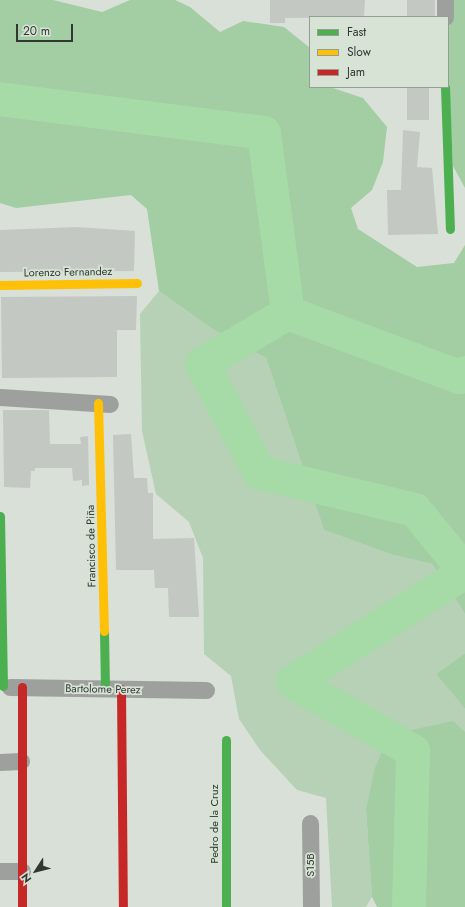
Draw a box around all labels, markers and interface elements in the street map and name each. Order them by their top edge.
scale bar [18,16,75,42]
legend [309,16,449,88]
text: 20 m [23,22,50,40]
text: Fast [347,23,366,41]
text: Slow [347,43,371,61]
text: Jam [347,63,365,81]
street label: Lorenzo Fernandez [24,265,112,279]
street label: Francisco de Piña [84,505,98,587]
street label: Bartolome Perez [65,682,141,696]
street label: Pedro de la Cruz [207,784,221,864]
north arrow [16,851,56,891]
street label: S15B [303,853,317,877]
text: N [17,870,35,886]

